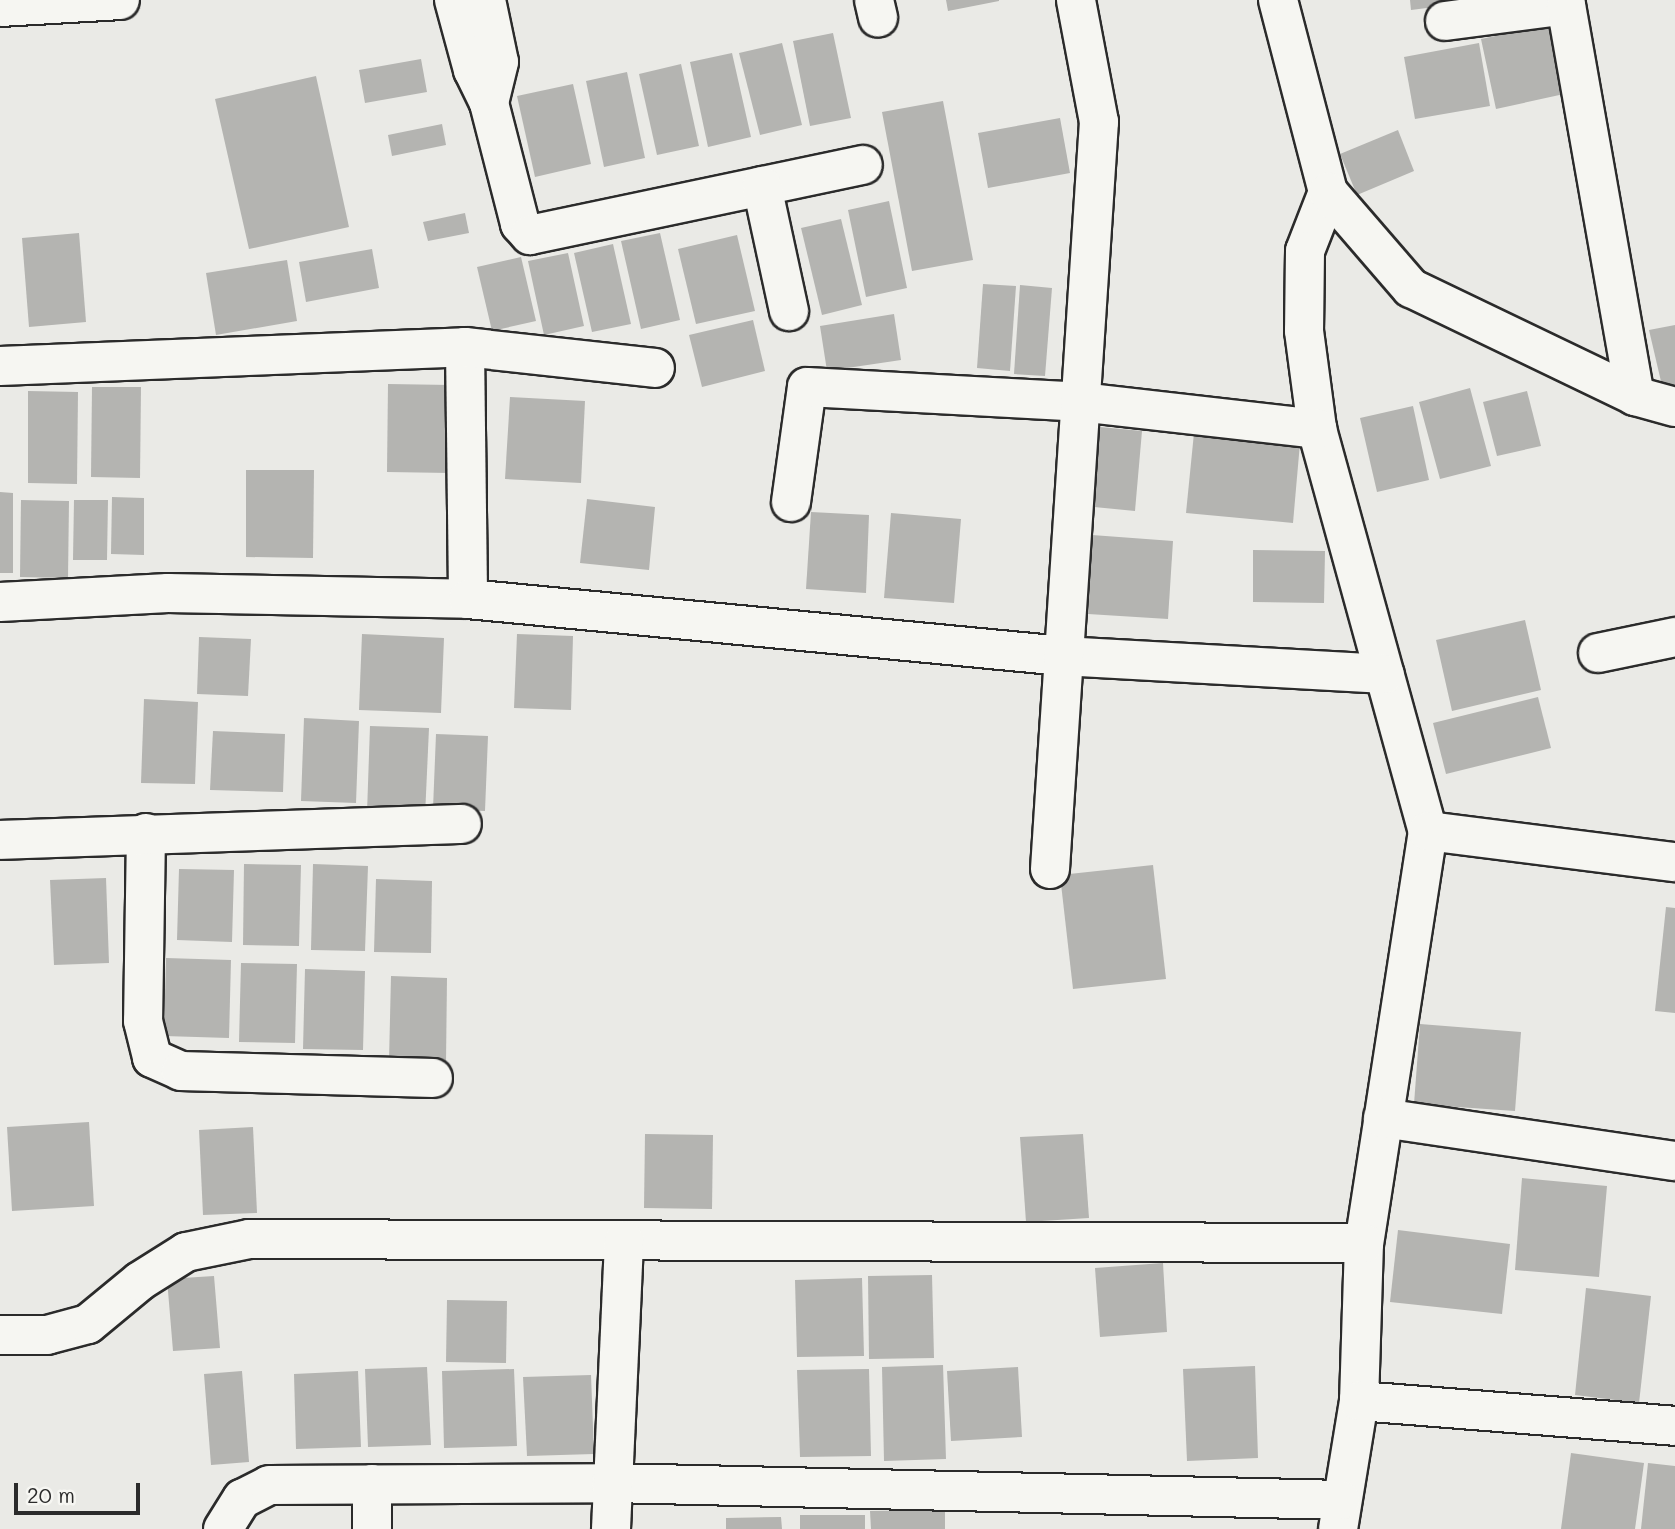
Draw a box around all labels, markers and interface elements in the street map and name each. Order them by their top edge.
scale bar [18,1470,144,1514]
text: 20 m [27,1481,75,1508]

